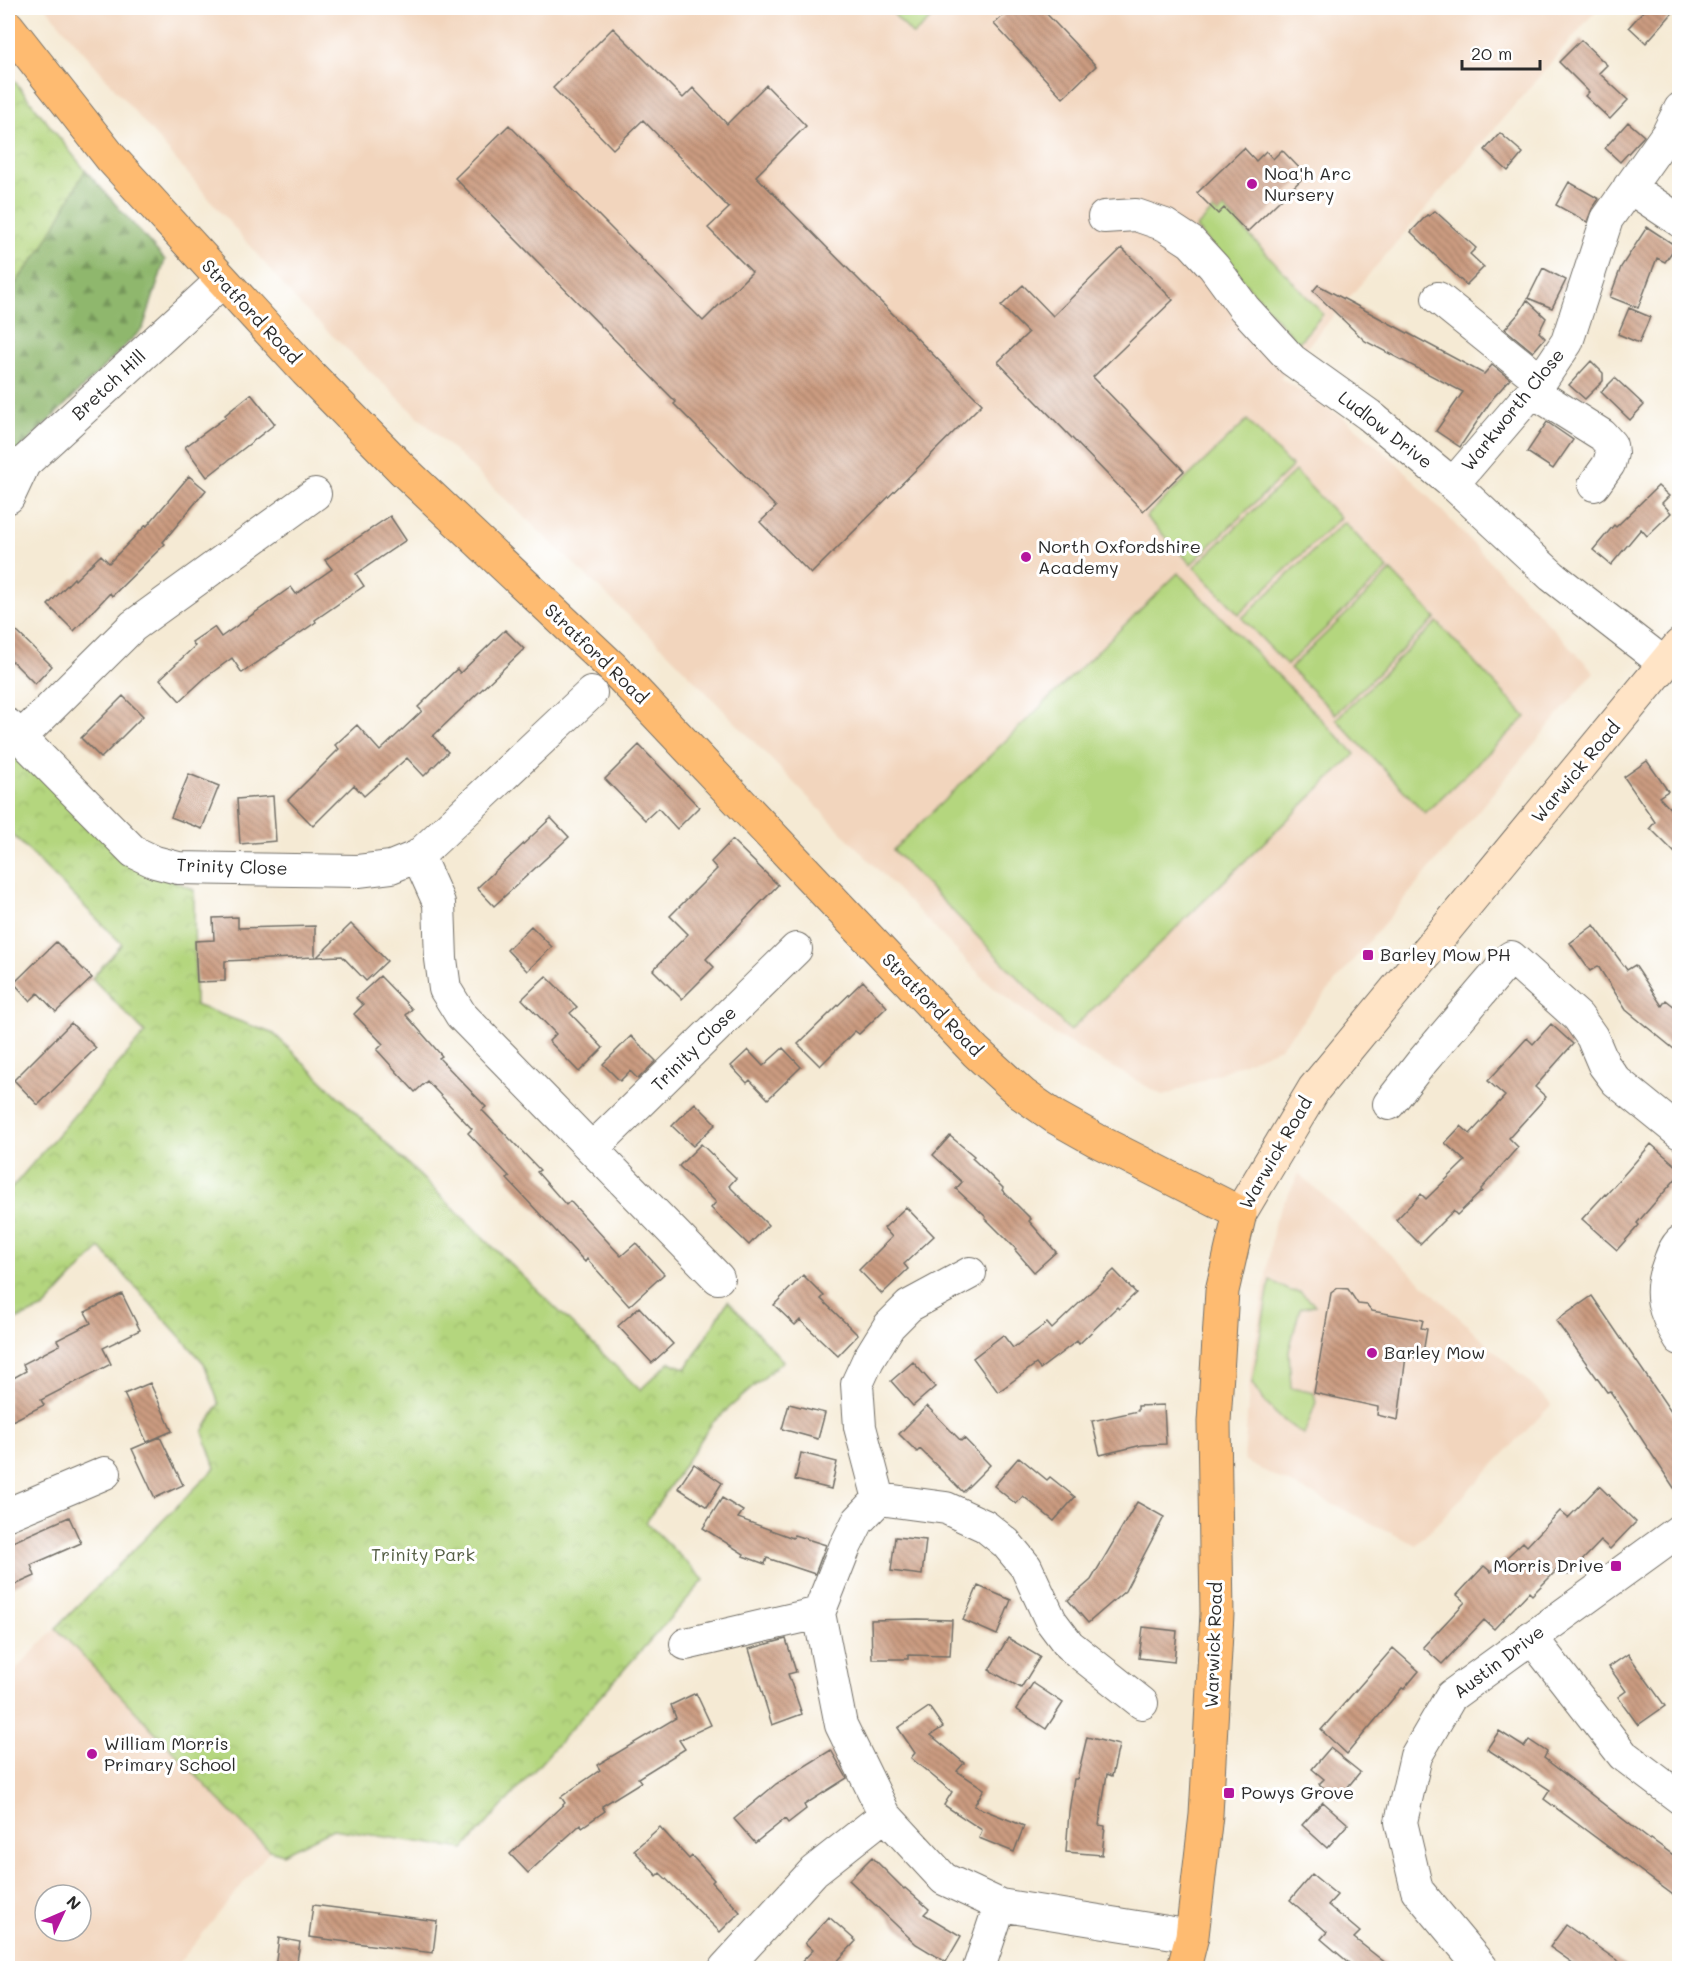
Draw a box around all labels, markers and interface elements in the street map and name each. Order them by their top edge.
scale bar [1462,33,1540,71]
text: 20 m [1471,41,1512,65]
place label: Noa'h Arc Nursery [1264,161,1351,206]
marker: Noa'h Arc Nursery [1245,177,1259,191]
street label: Stratford Road [197,254,307,369]
street label: Warkworth Close [1455,343,1569,476]
street label: Bretch Hill [66,344,151,425]
street label: Ludlow Drive [1334,385,1438,474]
place label: North Oxfordshire Academy [1038,534,1201,579]
marker: North Oxfordshire Academy [1019,550,1033,564]
street label: Stratford Road [540,598,654,709]
street label: Warwick Road [1525,715,1625,827]
street label: Trinity Close [176,852,288,880]
place label: Barley Mow PH [1380,942,1511,966]
street label: Stratford Road [877,947,988,1061]
marker: Barley Mow PH [1361,948,1375,962]
street label: Trinity Close [646,1001,741,1096]
street label: Warwick Road [1233,1092,1317,1213]
place label: Barley Mow [1384,1340,1485,1364]
marker: Barley Mow [1365,1346,1379,1360]
park label: Trinity Park [371,1542,475,1566]
place label: Morris Drive [1493,1553,1604,1577]
marker: Morris Drive [1609,1559,1623,1573]
street label: Warwick Road [1199,1581,1227,1708]
street label: Austin Drive [1448,1619,1549,1703]
place label: William Morris Primary School [104,1731,236,1776]
marker: William Morris Primary School [85,1747,99,1761]
place label: Powys Grove [1241,1780,1354,1804]
marker: Powys Grove [1222,1786,1236,1800]
north arrow [33,1883,93,1943]
text: N [62,1891,86,1914]

